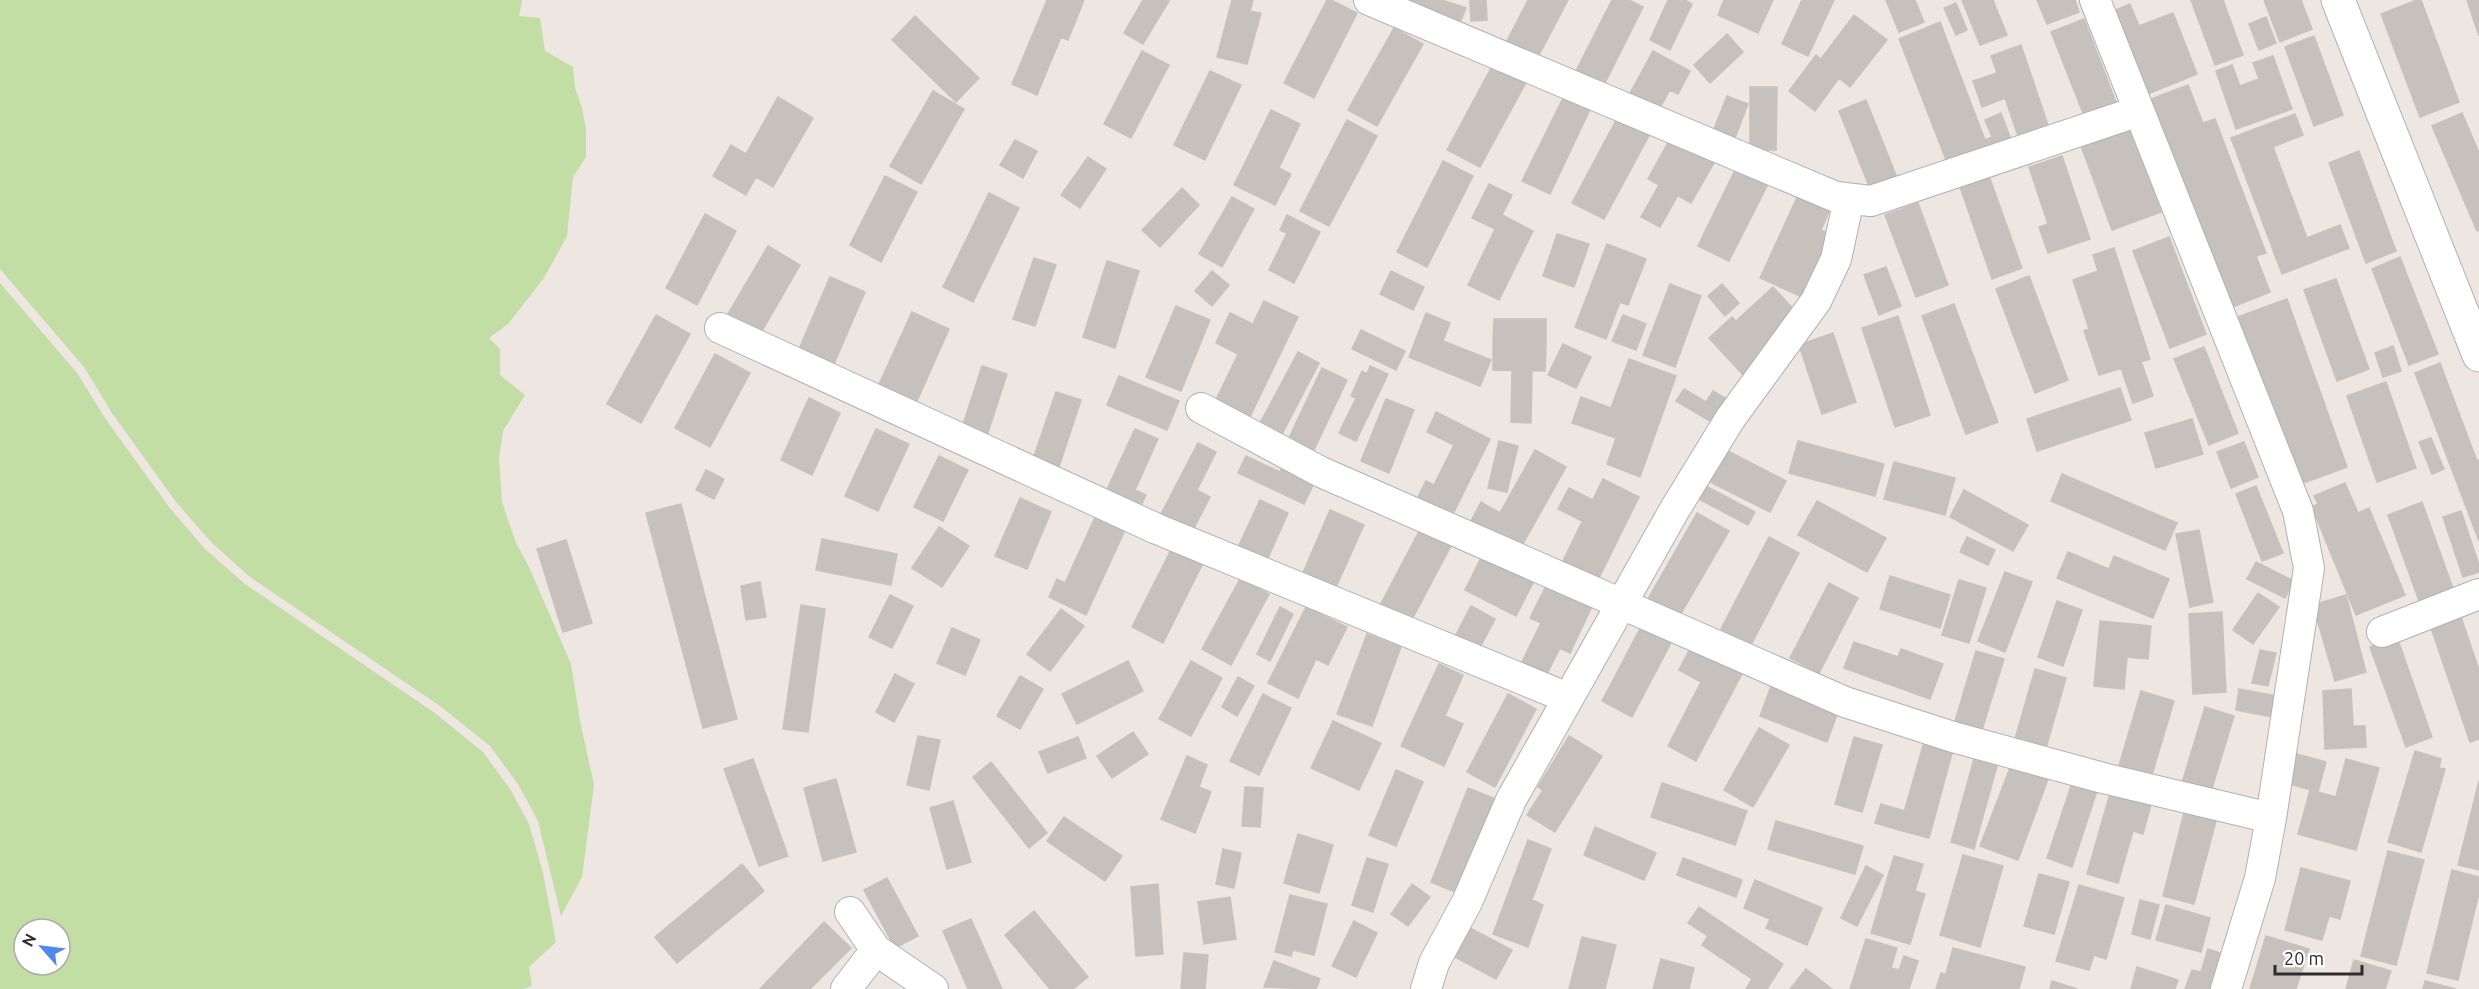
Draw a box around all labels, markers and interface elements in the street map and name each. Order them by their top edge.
north arrow [12,917,72,977]
text: N [18,930,40,949]
scale bar [2275,938,2362,976]
text: 20 m [2284,948,2324,968]

